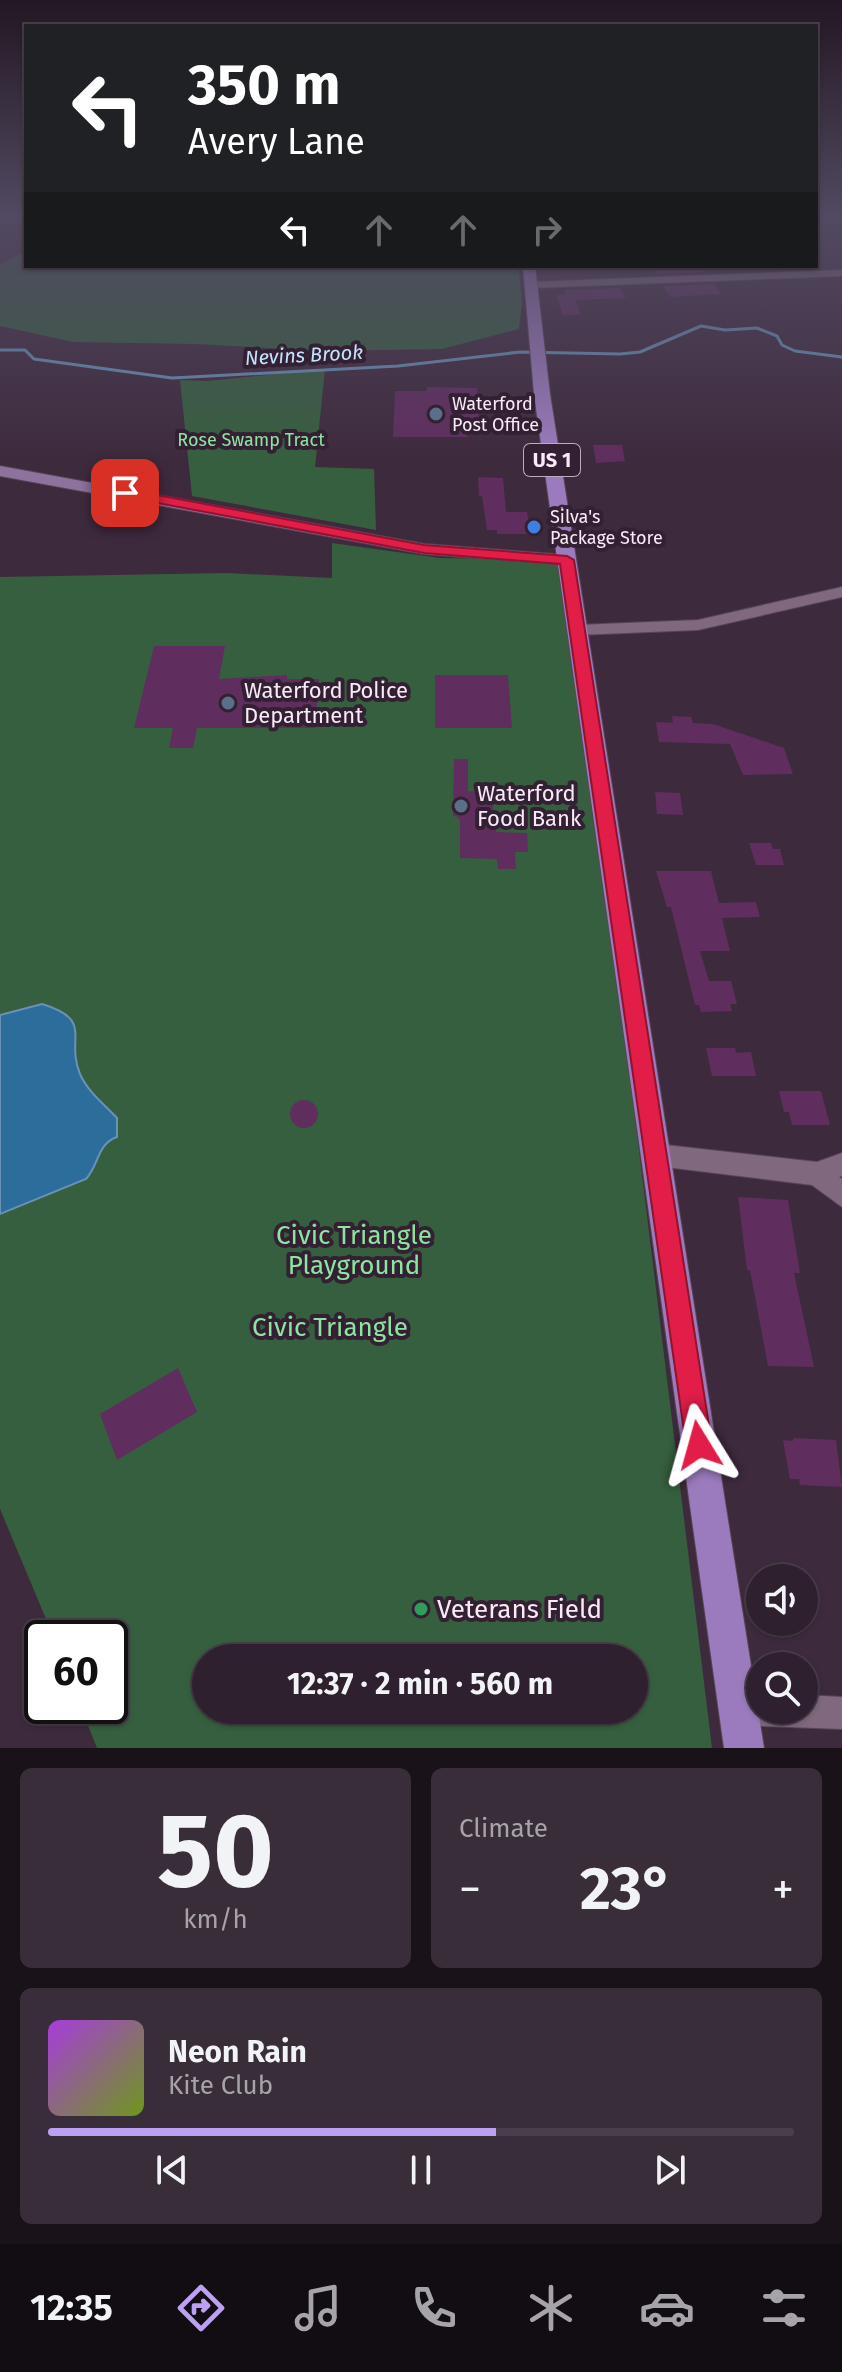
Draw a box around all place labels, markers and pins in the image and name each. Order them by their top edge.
place label: Waterford Post Office [452,393,539,436]
marker: Waterford Post Office [427,405,445,423]
pin [91,459,159,527]
place label: Silva's Package Store [550,506,663,549]
marker: Silva's Package Store [525,518,543,536]
place label: Waterford Police Department [244,677,408,729]
marker: Waterford Police Department [219,694,237,712]
place label: Waterford Food Bank [477,780,582,832]
marker: Waterford Food Bank [452,797,470,815]
place label: Veterans Field [437,1594,602,1625]
marker: Veterans Field [412,1600,430,1618]

